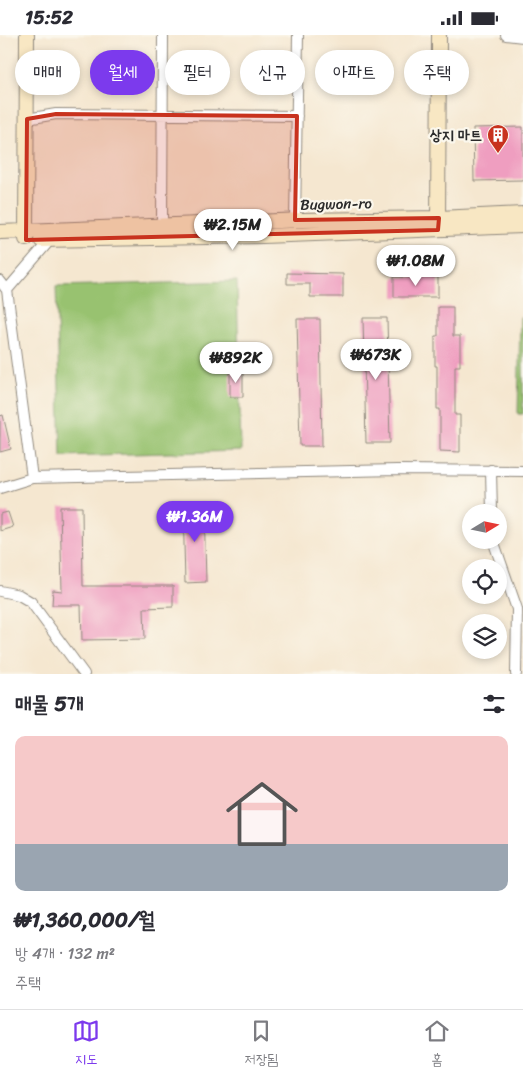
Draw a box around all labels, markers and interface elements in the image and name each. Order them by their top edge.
text: 15:52 [25,1,73,34]
chip: 매매 [15,50,80,95]
chip: 월세 [90,50,155,95]
chip: 필터 [165,50,230,95]
chip: 신규 [240,50,305,95]
chip: 아파트 [315,50,394,95]
chip: 주택 [404,50,469,95]
place label: 상지 마트 [430,122,482,148]
building icon: 상지 마트 [486,123,510,154]
street label: Bugwon-ro [300,190,373,218]
pin: ₩2.15M [192,209,274,251]
text: ₩2.15M [205,210,261,239]
pin: ₩1.08M [375,245,457,287]
text: ₩1.08M [388,246,444,275]
pin: ₩673K [341,339,411,381]
text: ₩673K [351,340,401,369]
pin: ₩892K [201,341,271,384]
text: ₩892K [211,343,261,372]
pin: ₩1.36M [154,501,236,543]
text: ₩1.36M [168,502,222,531]
north arrow [462,504,508,549]
map controls [462,504,507,659]
button: locate [462,559,507,604]
button: layers [462,614,507,659]
text: 매물 5개 [15,685,84,723]
icon: filters [480,690,508,718]
icon: home [217,769,307,859]
text: ₩1,360,000/월 [15,901,155,939]
text: 방 4개 · 132 m² [15,939,115,968]
text: 주택 [15,968,41,997]
tab: 지도 [72,1017,100,1072]
tab: 저장됨 [245,1017,278,1072]
tab: 홈 [423,1017,451,1072]

